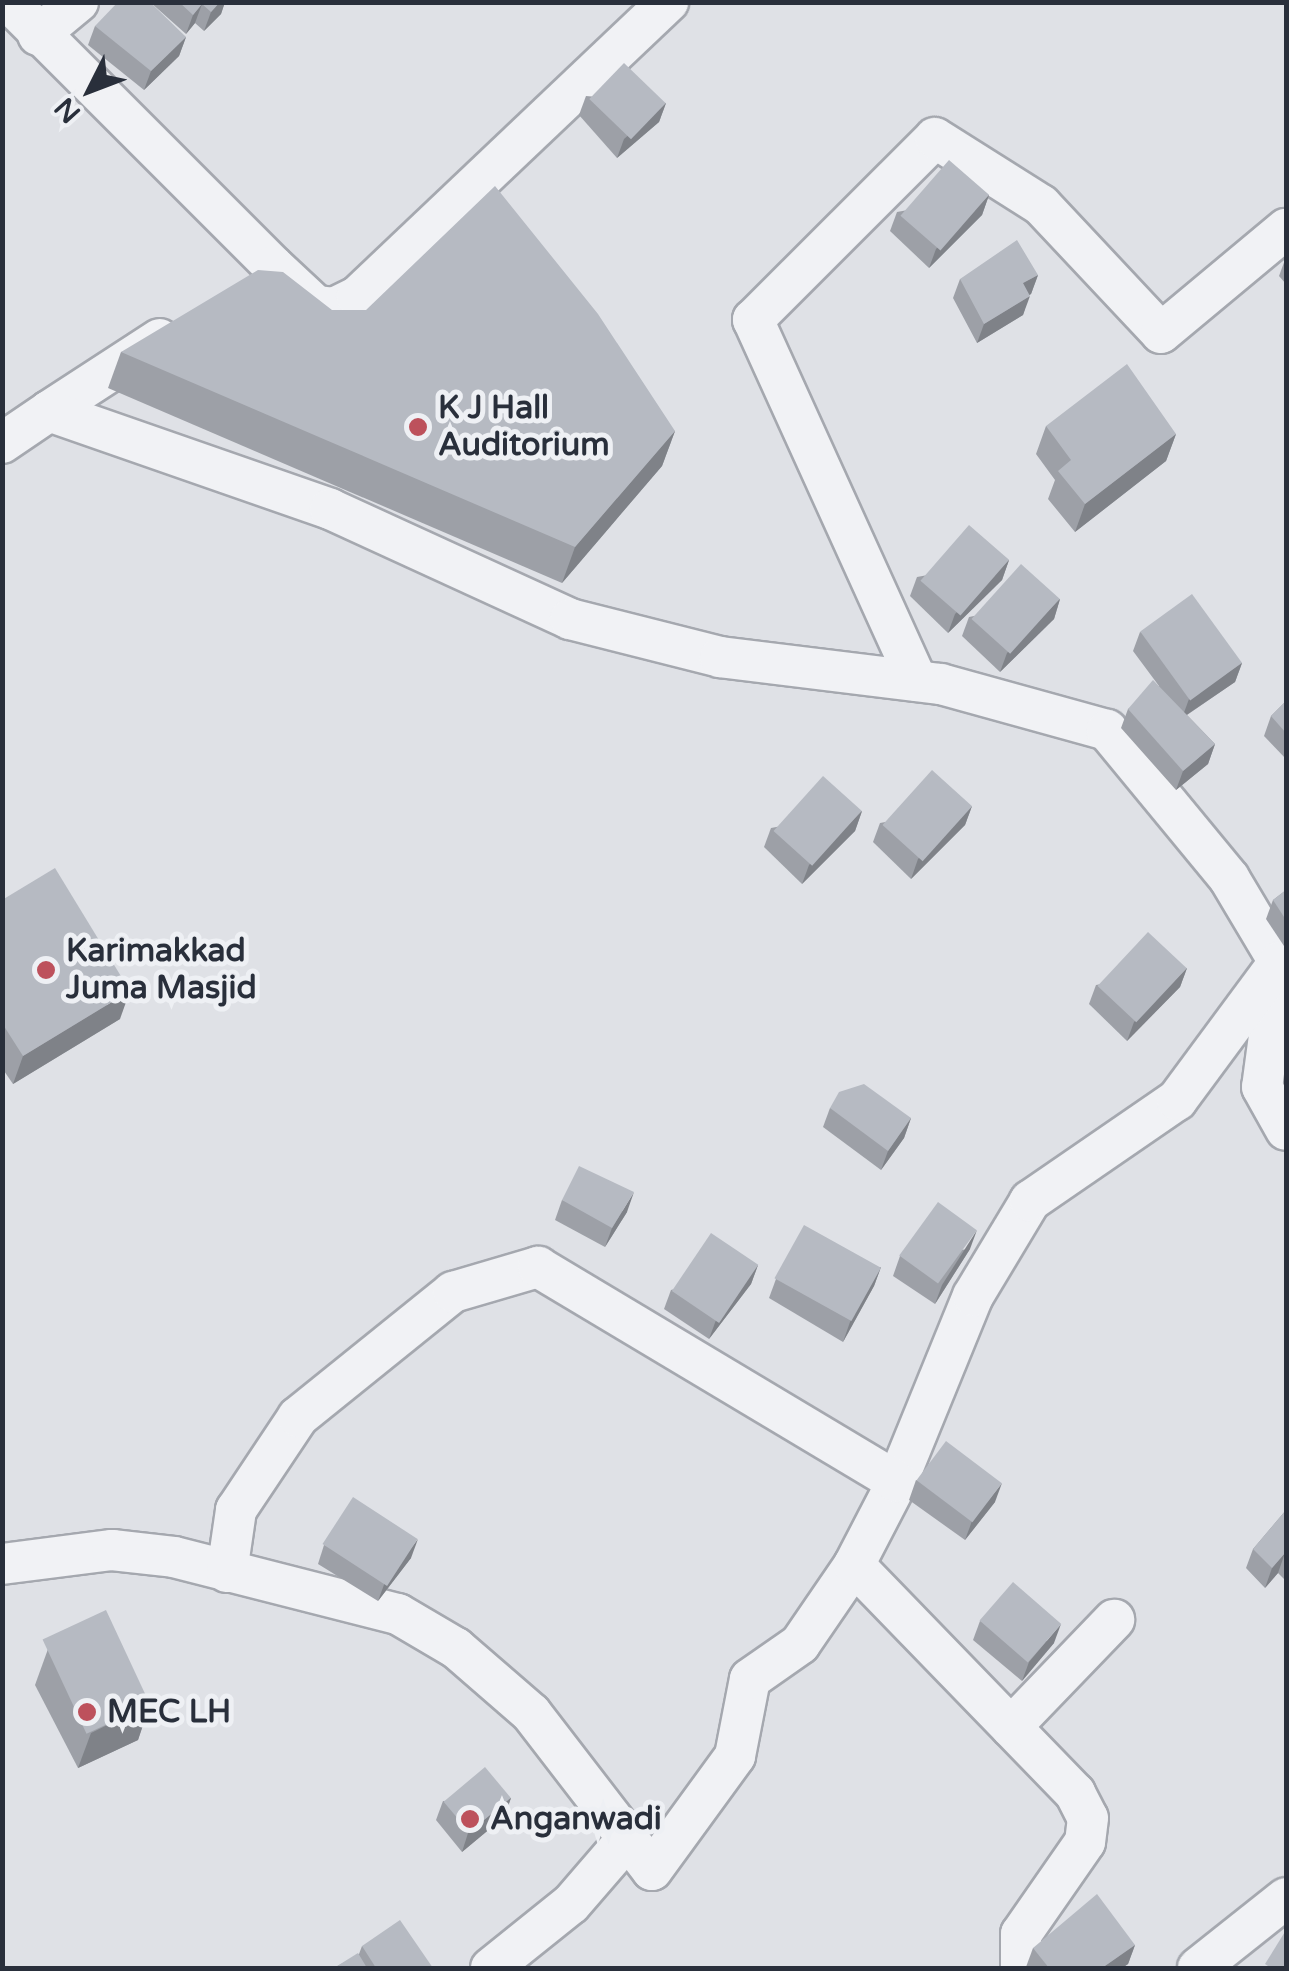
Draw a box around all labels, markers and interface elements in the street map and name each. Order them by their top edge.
north arrow [40,40,140,140]
text: N [48,90,88,130]
place label: K J Hall Auditorium [438,390,610,465]
marker: K J Hall Auditorium [407,416,429,438]
place label: Karimakkad Juma Masjid [66,933,257,1008]
marker: Karimakkad Juma Masjid [35,959,57,981]
place label: MEC LH [107,1693,231,1731]
marker: MEC LH [76,1701,98,1723]
place label: Anganwadi [490,1800,662,1838]
marker: Anganwadi [459,1808,481,1830]

